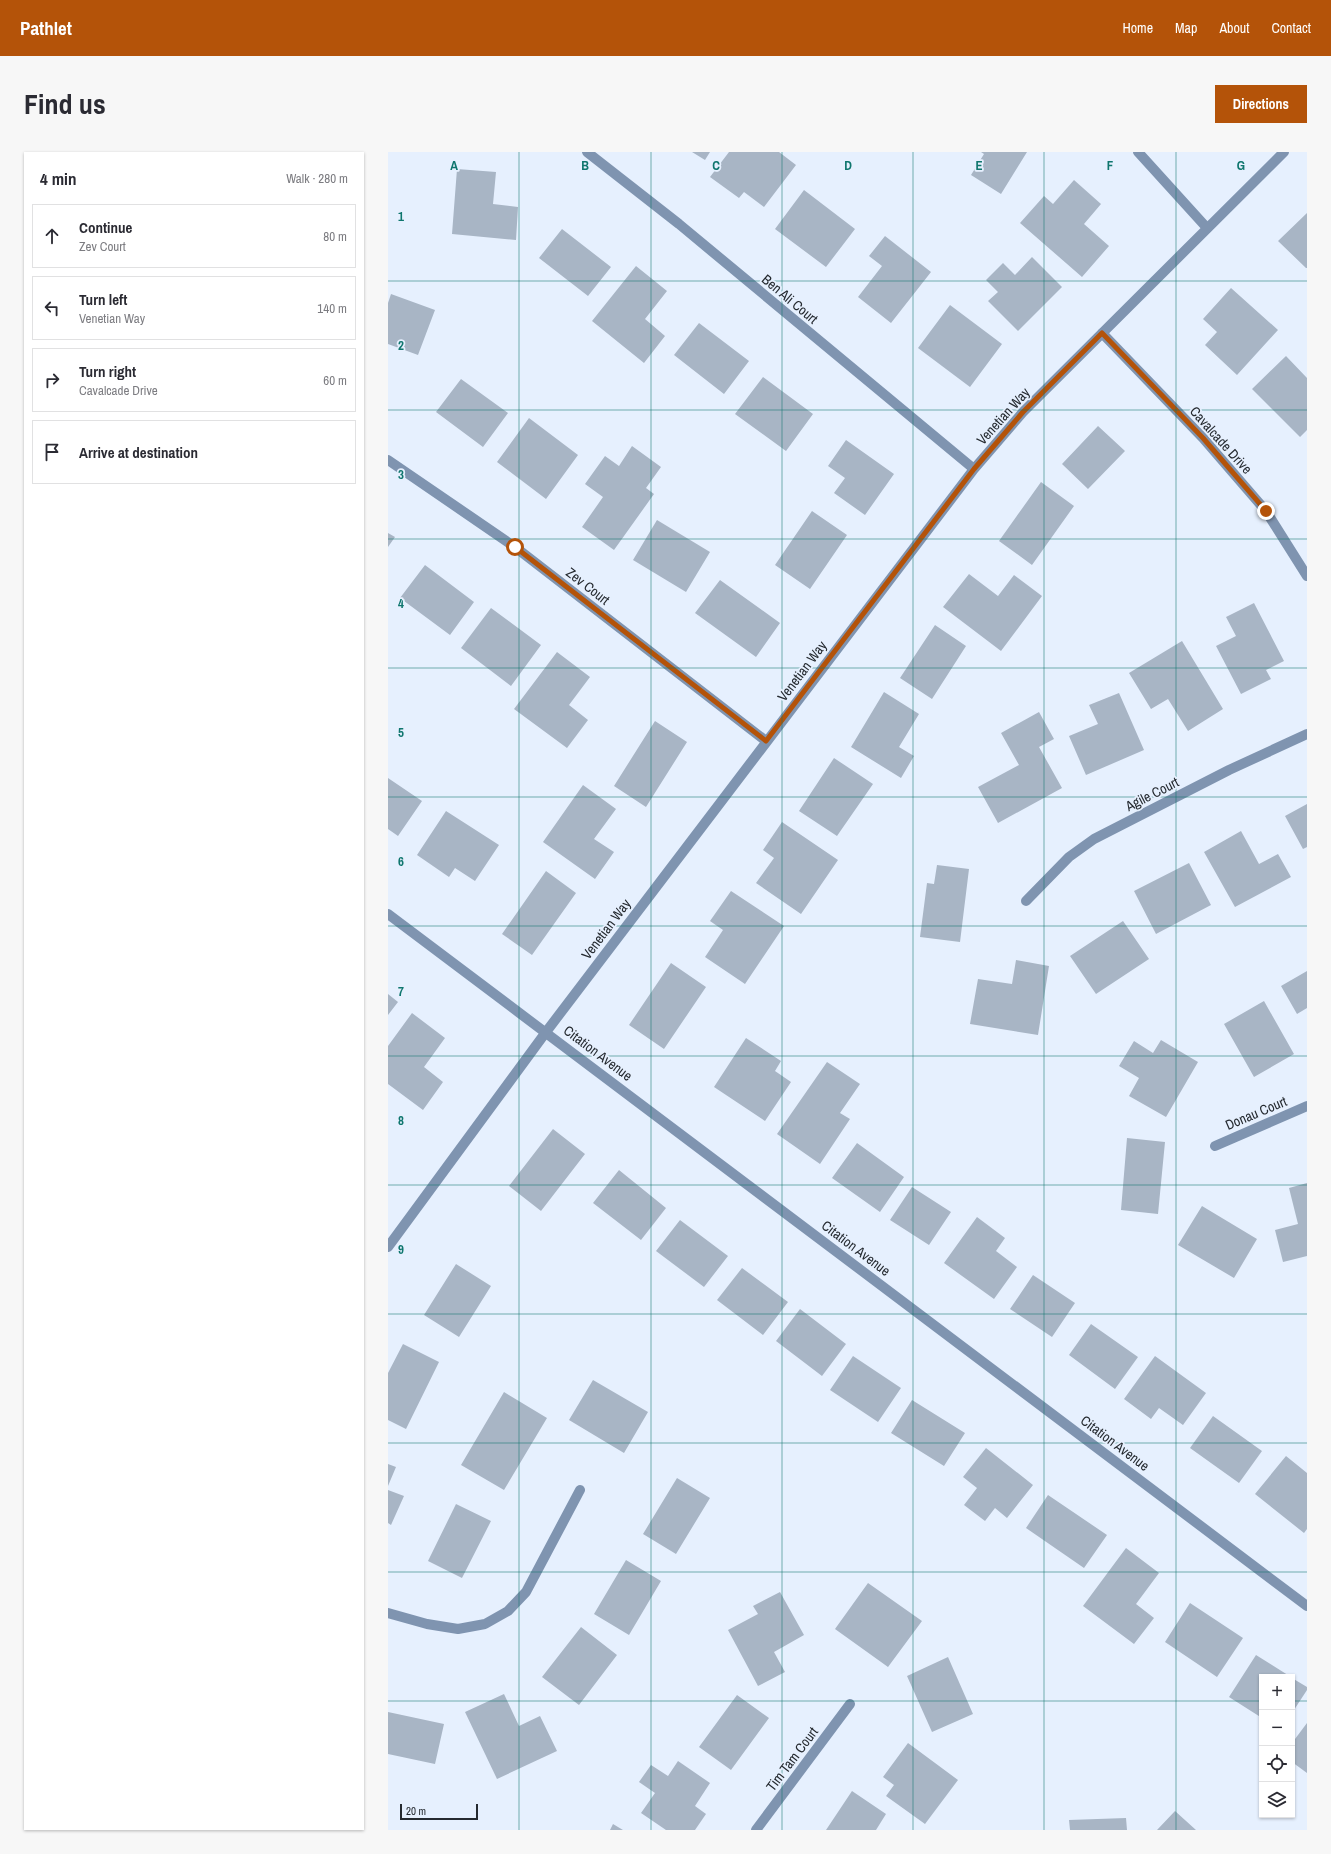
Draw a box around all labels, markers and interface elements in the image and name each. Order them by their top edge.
text: Pathlet [20,15,72,41]
text: Home [1122,19,1153,37]
text: Map [1175,19,1197,37]
text: About [1219,19,1249,37]
text: Contact [1271,19,1311,37]
text: Find us [24,85,106,123]
button: Directions [1215,85,1307,123]
text: A [450,157,458,174]
text: B [581,157,589,174]
text: C [712,157,720,174]
text: D [844,157,852,174]
text: E [975,157,983,174]
text: F [1107,157,1114,174]
text: G [1237,157,1245,174]
text: 4 min [40,167,76,190]
text: Walk · 280 m [286,170,348,187]
text: 1 [398,208,404,225]
text: Continue [79,217,132,238]
icon: ahead [41,225,63,247]
text: 80 m [323,228,347,245]
text: Zev Court [79,238,126,255]
street label: Ben Ali Court [758,270,822,328]
text: Turn left [79,289,127,310]
icon: left [41,297,63,319]
text: 140 m [317,300,347,317]
text: Venetian Way [79,310,145,327]
text: 2 [398,337,404,354]
text: Turn right [79,361,136,382]
icon: right [41,369,63,391]
text: 60 m [323,372,347,389]
text: Cavalcade Drive [79,382,158,399]
street label: Venetian Way [973,383,1034,448]
street label: Cavalcade Drive [1186,402,1256,478]
icon: arrive [41,441,63,463]
text: Arrive at destination [79,442,198,463]
text: 3 [398,466,404,483]
route end [1257,502,1275,520]
route start [506,538,524,556]
street label: Zev Court [563,563,613,609]
text: 4 [398,595,404,612]
street label: Venetian Way [773,637,831,705]
text: 5 [398,724,404,741]
street label: Agile Court [1121,773,1182,816]
text: 6 [398,853,404,870]
street label: Venetian Way [577,895,635,963]
text: 7 [398,983,404,1000]
street label: Citation Avenue [560,1021,636,1085]
street label: Donau Court [1223,1092,1289,1134]
text: 8 [398,1112,404,1129]
street label: Citation Avenue [818,1216,894,1280]
text: 9 [398,1241,404,1258]
street label: Citation Avenue [1077,1411,1153,1475]
map controls [1259,1674,1295,1818]
button: + [1259,1674,1295,1710]
button: − [1259,1710,1295,1746]
street label: Tim Tam Court [762,1723,822,1795]
button: locate [1259,1746,1295,1782]
button: layers [1259,1782,1295,1818]
scale bar [400,1802,478,1821]
text: 20 m [406,1804,426,1818]

